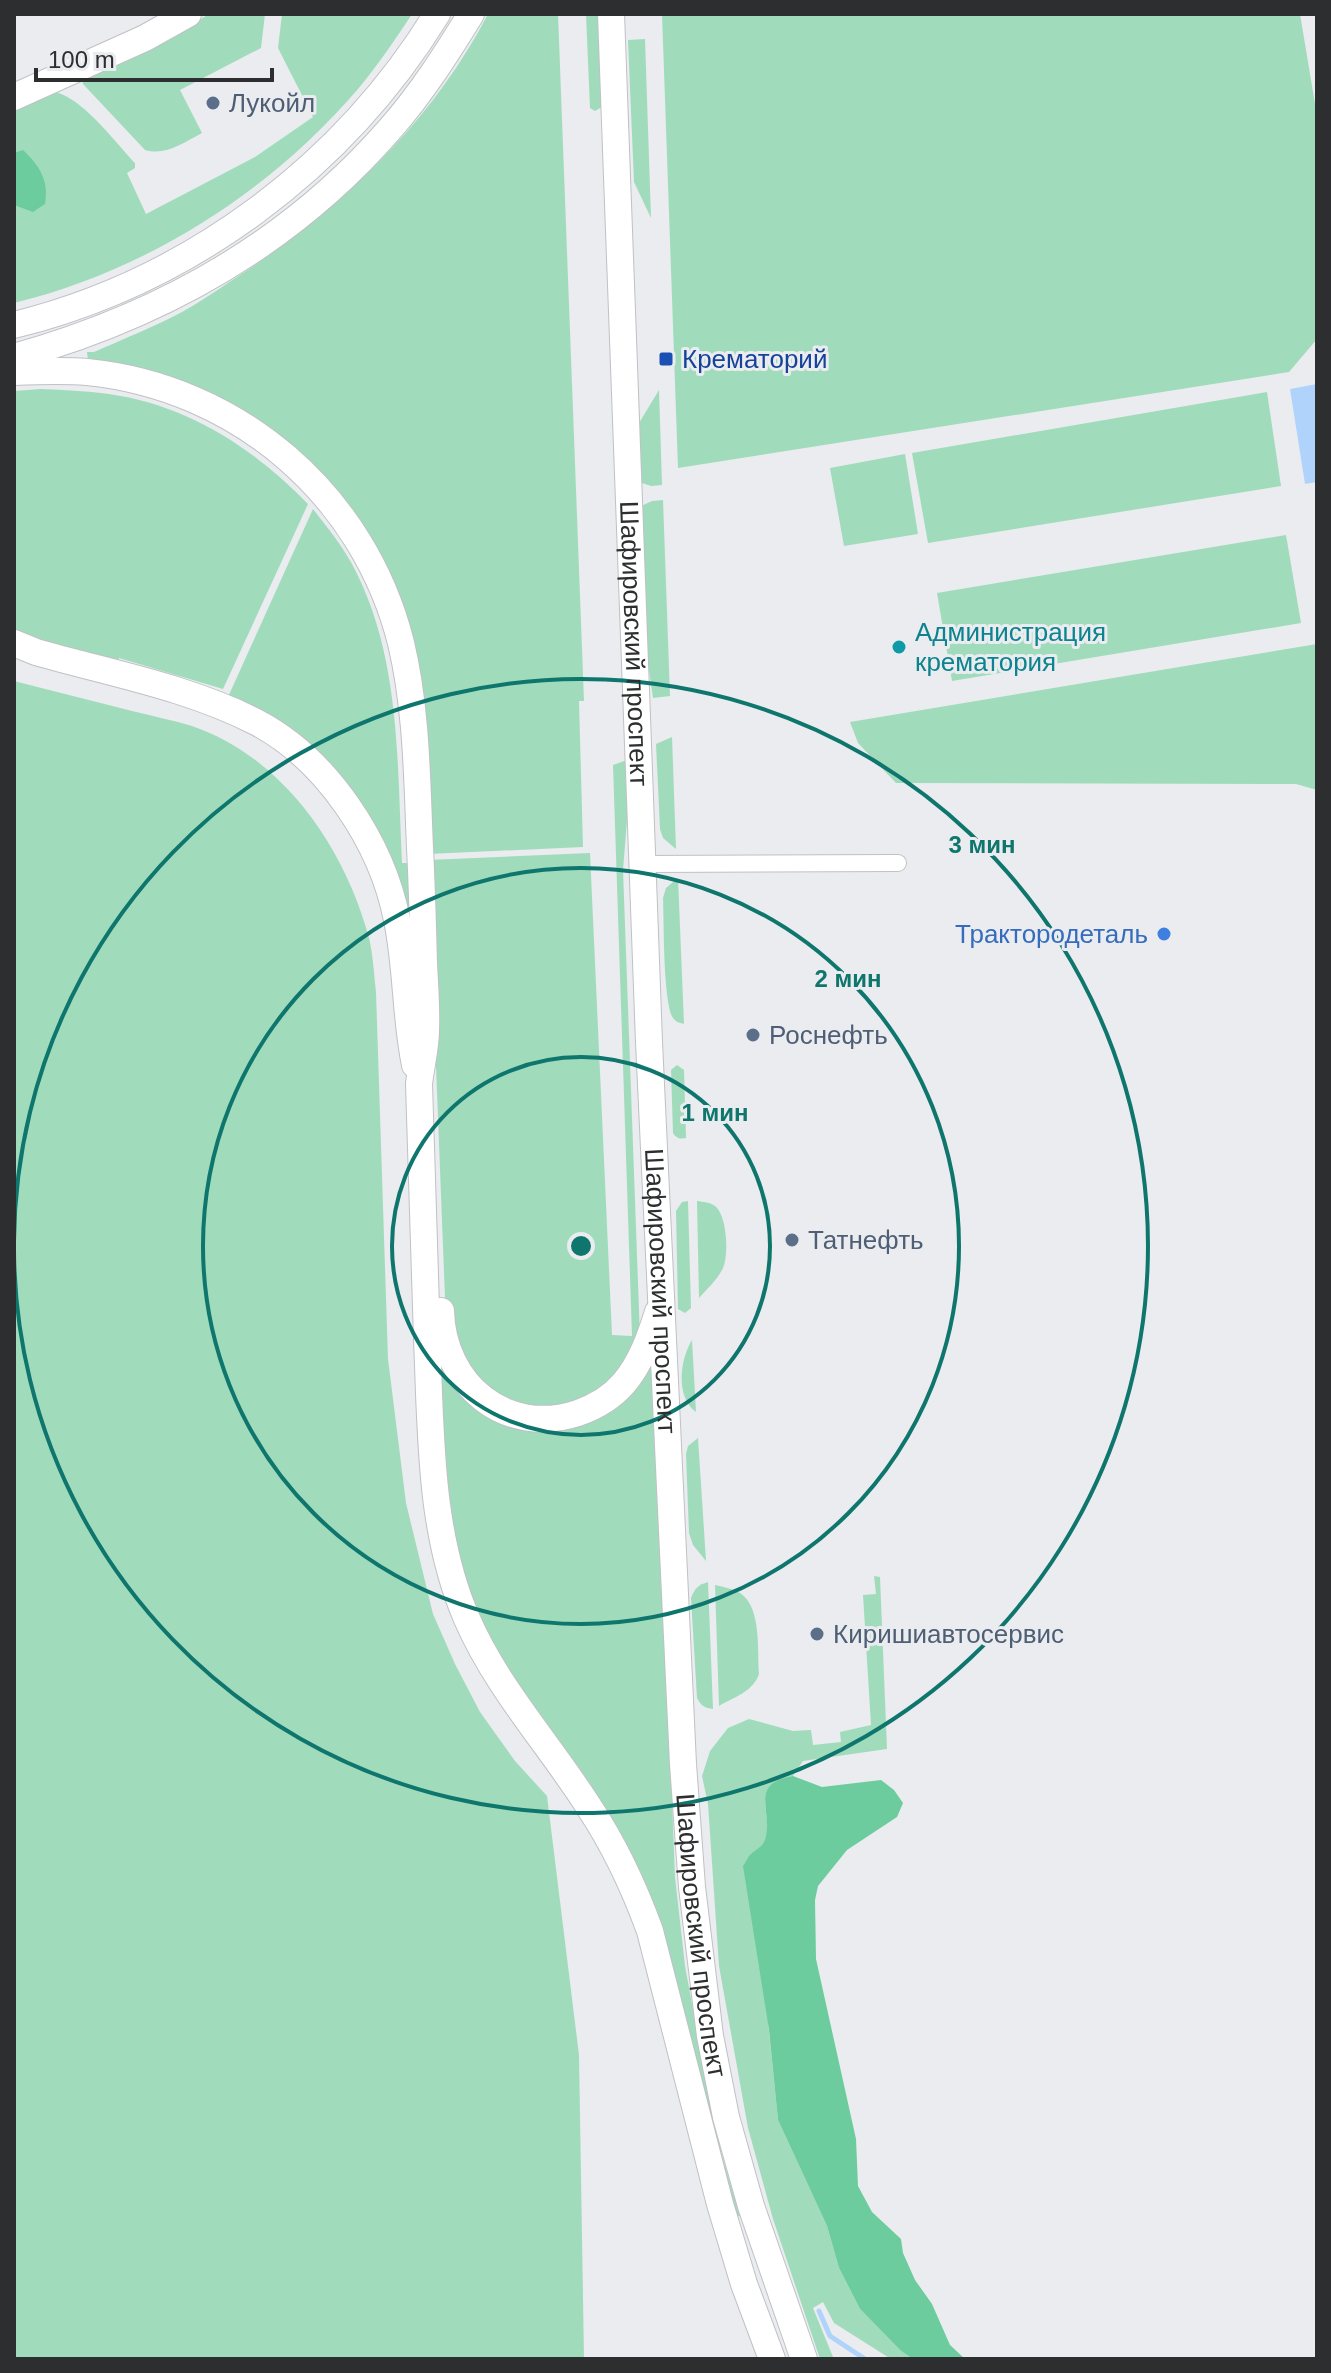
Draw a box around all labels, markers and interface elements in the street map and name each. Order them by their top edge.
scale bar [36,32,272,82]
text: 100 m [48,46,115,73]
place label: Лукойл [229,88,315,118]
marker: Лукойл [204,94,222,112]
place label: Крематорий [682,344,827,374]
marker: Крематорий [657,350,675,368]
street label: Шафировский проспект [614,500,655,787]
place label: Администрация крематория [915,617,1106,677]
marker: Администрация крематория [890,638,908,656]
text: 3 мин [948,831,1016,858]
place label: Трактородеталь [955,919,1148,949]
marker: Трактородеталь [1155,925,1173,943]
text: 2 мин [814,965,882,992]
place label: Роснефть [769,1020,888,1050]
marker: Роснефть [744,1026,762,1044]
text: 1 мин [681,1099,749,1126]
street label: Шафировский проспект [639,1148,682,1434]
place label: Татнефть [808,1225,924,1255]
marker: Татнефть [783,1231,801,1249]
centre of rings [567,1232,595,1260]
place label: Киришиавтосервис [833,1619,1064,1649]
marker: Киришиавтосервис [808,1625,826,1643]
street label: Шафировский проспект [670,1793,733,2080]

